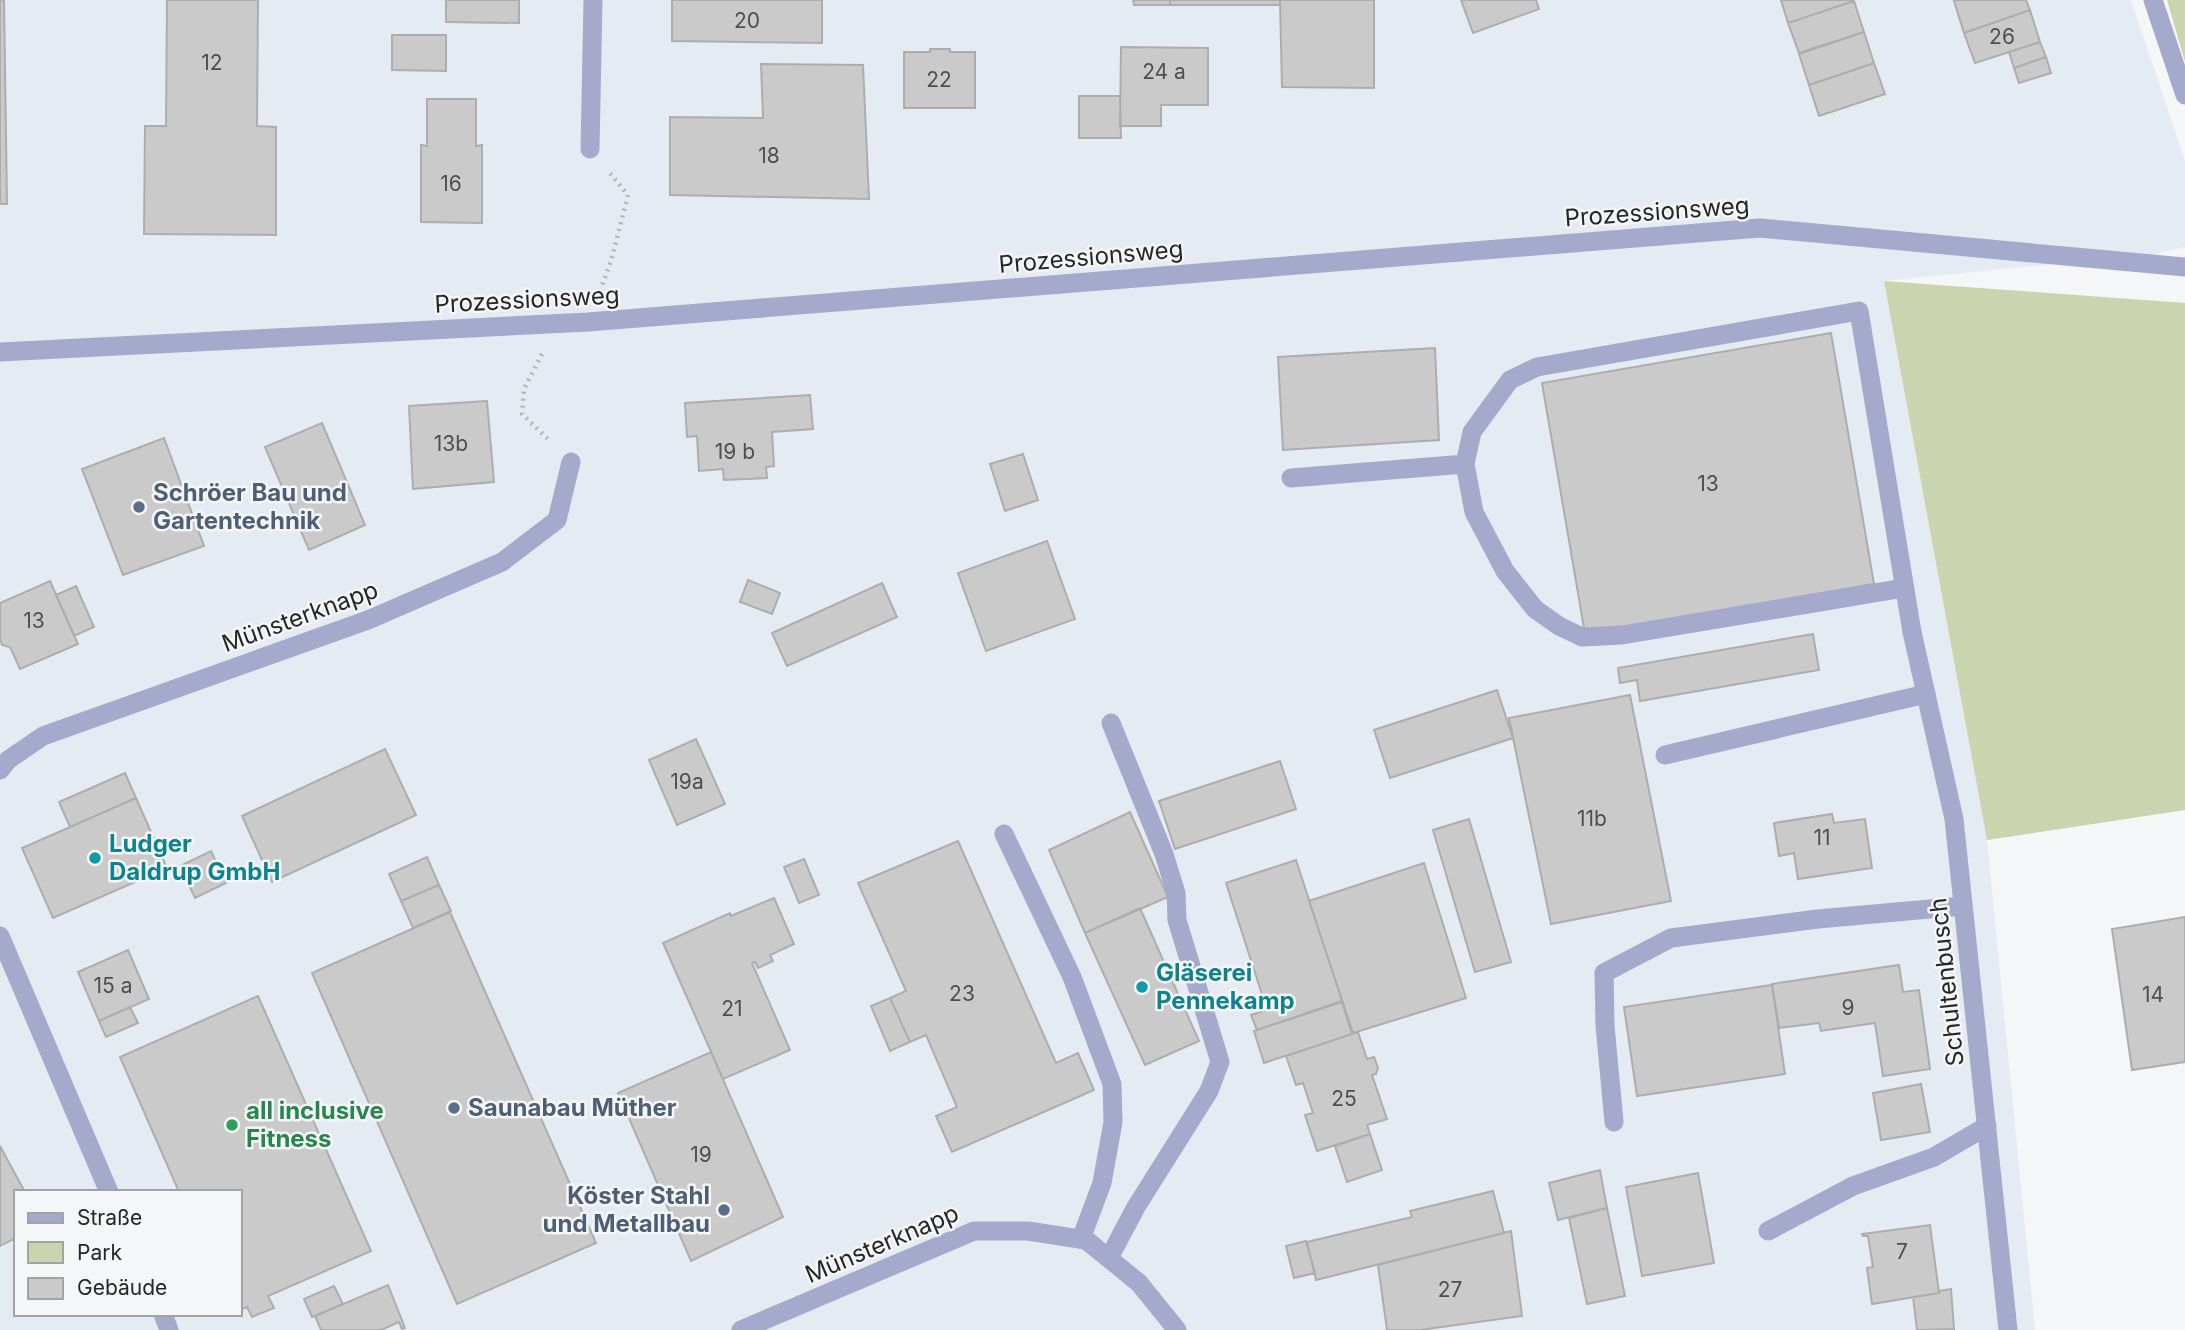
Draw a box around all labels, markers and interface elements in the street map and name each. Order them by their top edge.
house number: 20 [734,8,760,33]
house number: 26 [1989,24,2015,49]
house number: 12 [201,50,223,75]
house number: 24 a [1142,59,1186,84]
house number: 22 [926,67,952,92]
house number: 18 [758,143,780,168]
house number: 16 [440,171,462,196]
street label: Prozessionsweg [1564,191,1750,232]
street label: Prozessionsweg [997,234,1184,279]
street label: Prozessionsweg [434,280,620,319]
house number: 13b [434,431,468,456]
house number: 19 b [715,439,755,464]
house number: 13 [1697,471,1719,496]
place label: Schröer Bau und Gartentechnik [153,478,347,535]
marker: Schröer Bau und Gartentechnik [131,499,147,515]
street label: Münsterknapp [218,575,382,658]
house number: 13 [23,608,45,633]
house number: 19a [670,769,704,794]
house number: 11b [1577,806,1607,831]
house number: 11 [1813,825,1831,850]
place label: Ludger Daldrup GmbH [109,829,280,886]
marker: Ludger Daldrup GmbH [87,850,103,866]
street label: Schultenbusch [1923,897,1970,1068]
place label: Gläserei Pennekamp [1156,958,1295,1015]
house number: 15 a [93,973,133,998]
marker: Gläserei Pennekamp [1134,979,1150,995]
house number: 23 [949,981,975,1006]
house number: 14 [2142,982,2164,1007]
house number: 9 [1841,995,1855,1020]
house number: 21 [721,996,743,1021]
house number: 25 [1331,1086,1357,1111]
place label: Saunabau Müther [468,1093,677,1122]
place label: all inclusive Fitness [246,1096,384,1153]
marker: Saunabau Müther [446,1100,462,1116]
marker: all inclusive Fitness [224,1117,240,1133]
house number: 19 [690,1142,712,1167]
place label: Köster Stahl und Metallbau [543,1181,710,1238]
legend [14,1190,242,1316]
street label: Münsterknapp [801,1198,963,1289]
marker: Köster Stahl und Metallbau [716,1202,732,1218]
text: Straße [77,1205,142,1230]
house number: 7 [1896,1239,1908,1264]
text: Park [77,1240,122,1265]
text: Gebäude [77,1275,167,1300]
house number: 27 [1438,1277,1462,1302]

